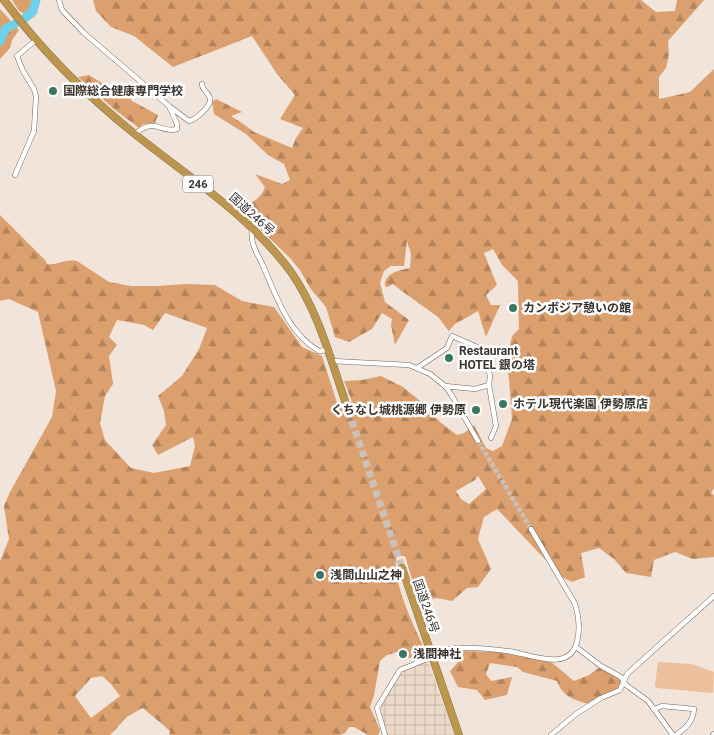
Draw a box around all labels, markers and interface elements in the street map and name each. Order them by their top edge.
place label: 国際総合健康専門学校 [63,84,183,98]
marker: 国際総合健康専門学校 [47,85,59,97]
road number: 246 [183,175,213,192]
street label: 国道246号 [226,190,278,238]
place label: カンボジア憩いの館 [523,301,631,315]
marker: カンボジア憩いの館 [507,302,519,314]
place label: Restaurant HOTEL 銀の塔 [459,344,535,372]
marker: Restaurant HOTEL 銀の塔 [443,352,455,364]
place label: ホテル現代楽園 伊勢原店 [513,397,648,411]
marker: ホテル現代楽園 伊勢原店 [497,398,509,410]
place label: くちなし城桃源郷 伊勢原 [331,403,466,417]
marker: くちなし城桃源郷 伊勢原 [470,404,482,416]
place label: 浅間山山之神 [330,568,402,582]
marker: 浅間山山之神 [314,569,326,581]
street label: 国道246号 [410,577,442,635]
place label: 浅間神社 [413,647,461,661]
marker: 浅間神社 [397,648,409,660]

